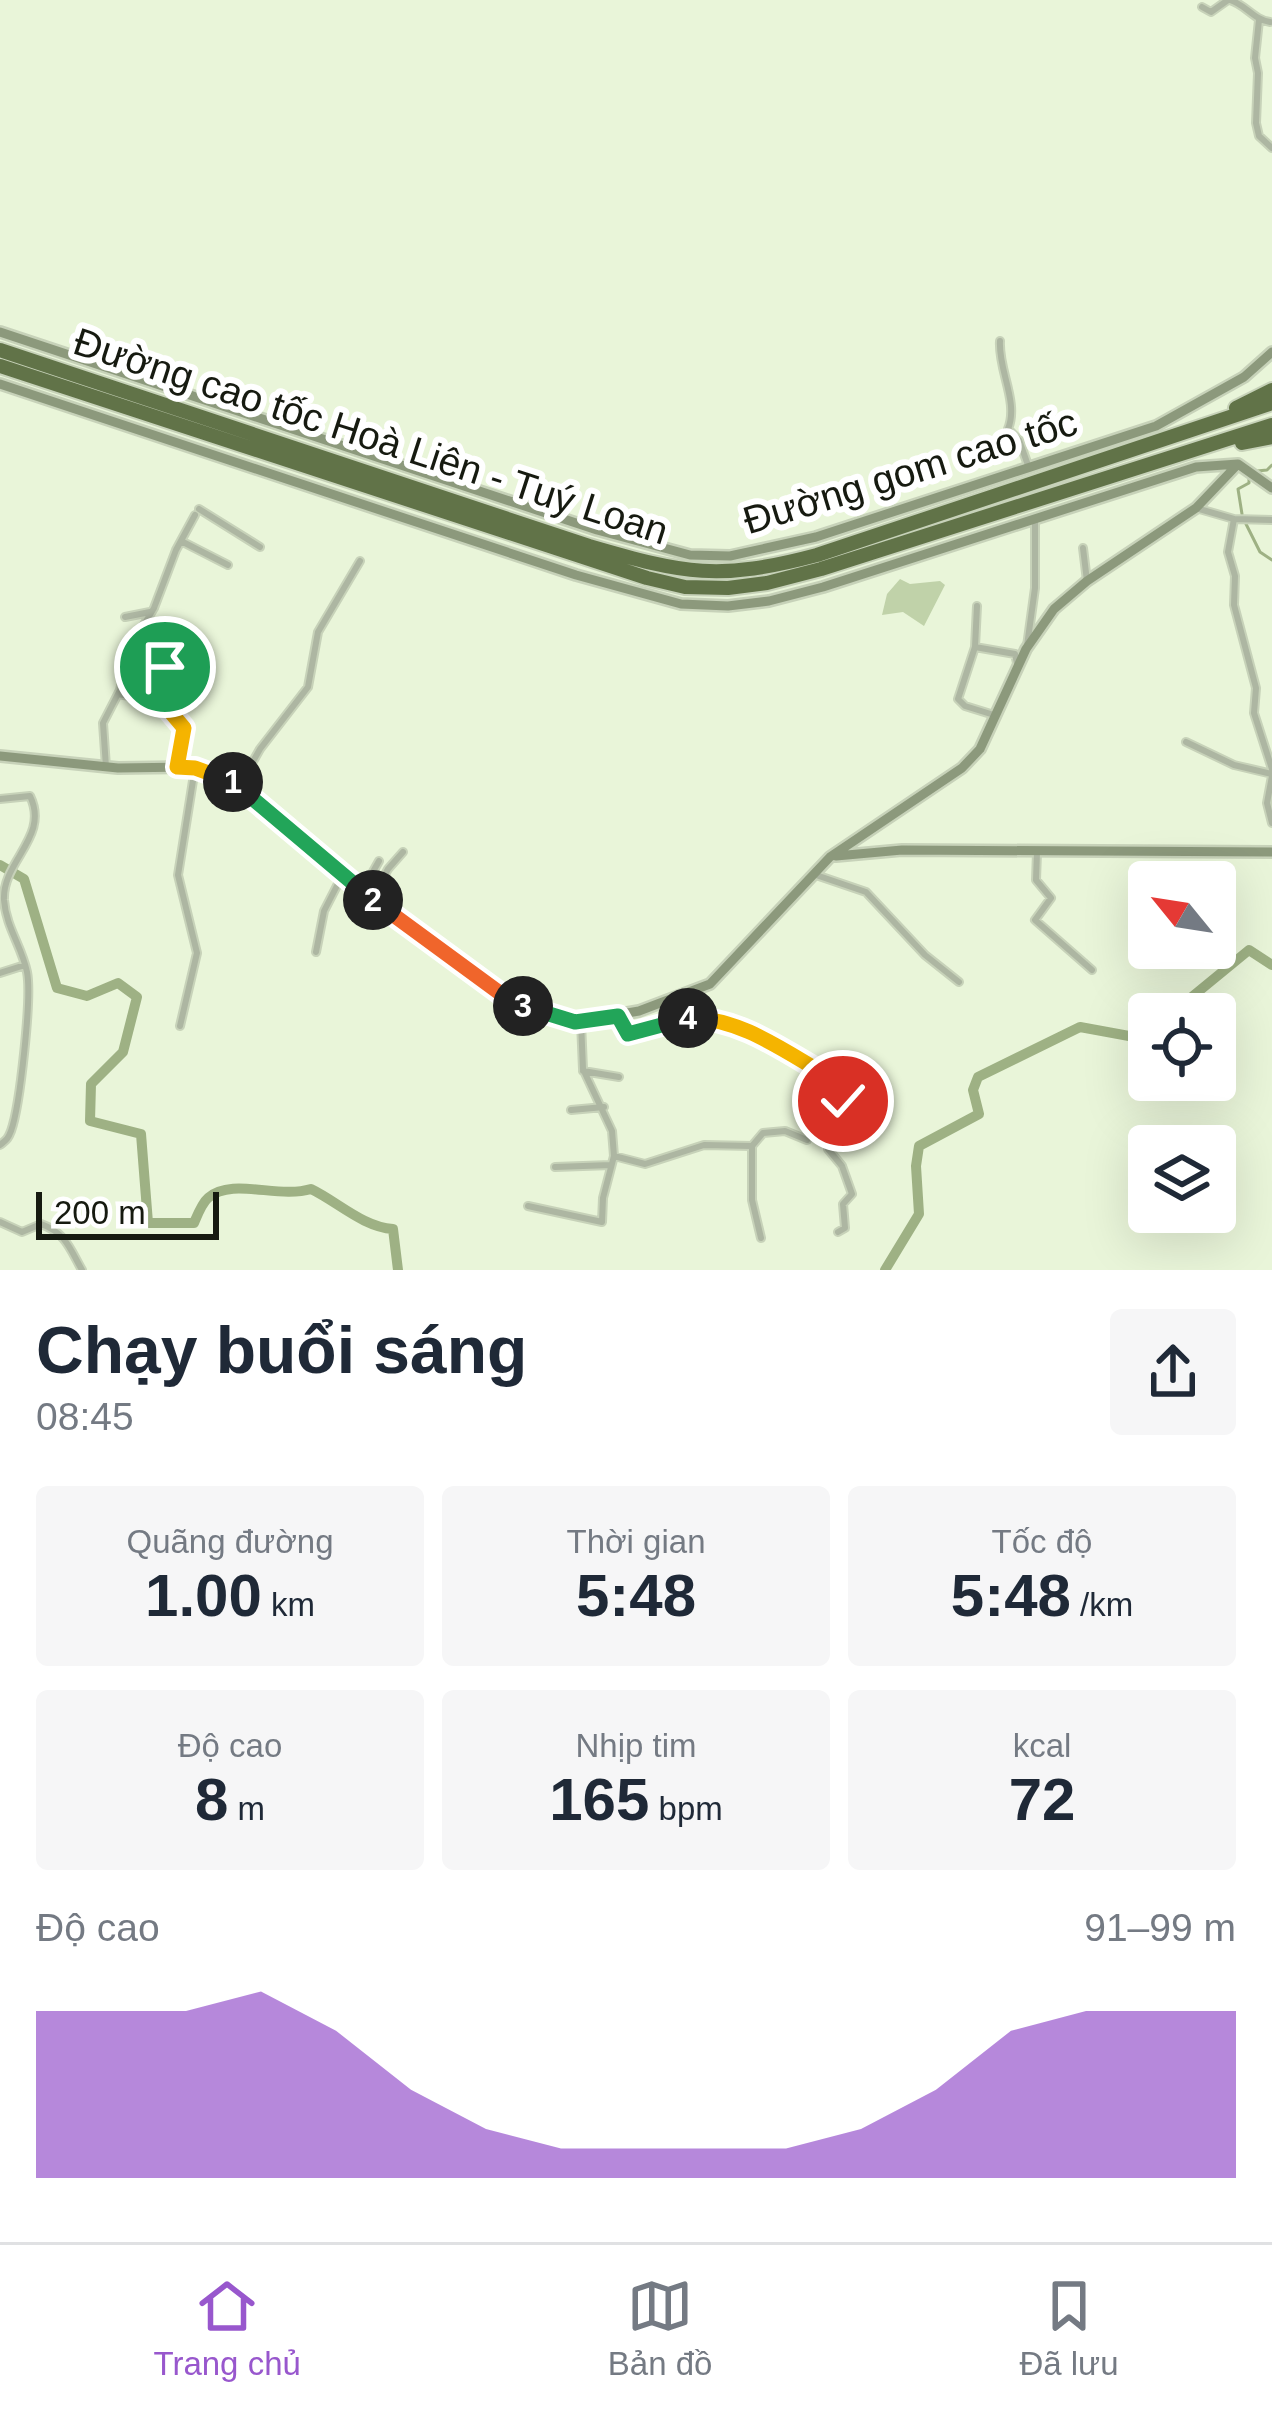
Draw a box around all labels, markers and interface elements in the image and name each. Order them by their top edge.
street label: Đường cao tốc Hoà Liên - Tuý Loan [69,319,673,553]
street label: Đường gom cao tốc [738,400,1082,542]
pin [114,616,216,718]
icon: arrive [132,634,198,700]
pin: 1 [203,752,263,812]
text: 1 [224,763,242,800]
north arrow [1128,861,1236,969]
map controls [1128,861,1236,1233]
pin: 2 [343,870,403,930]
text: 2 [364,881,382,918]
pin: 3 [493,976,553,1036]
text: 3 [514,987,532,1024]
pin: 4 [658,988,718,1048]
button: locate [1128,993,1236,1101]
text: 4 [679,999,697,1036]
pin [792,1050,894,1152]
icon: check [810,1068,876,1134]
button: layers [1128,1125,1236,1233]
scale bar [36,1186,219,1239]
text: 200 m [54,1194,146,1231]
button: share [1110,1309,1236,1435]
text: Chạy buổi sáng [36,1313,527,1387]
text: 08:45 [36,1395,134,1438]
text: Quãng đường [126,1523,334,1560]
text: Thời gian [566,1523,706,1560]
text: Tốc độ [992,1523,1092,1560]
text: 1.00 [145,1562,262,1629]
text: 5:48 [576,1562,696,1629]
text: 5:48 [951,1562,1071,1629]
text: km [262,1586,315,1623]
text: /km [1071,1586,1133,1623]
text: Độ cao [178,1727,282,1764]
text: Nhịp tim [575,1727,697,1764]
text: kcal [1013,1727,1071,1764]
text: 8 [195,1766,228,1833]
text: 165 [549,1766,649,1833]
text: 72 [1009,1766,1075,1833]
text: m [228,1790,265,1827]
text: bpm [649,1790,723,1827]
text: Độ cao [36,1906,160,1949]
text: 91–99 m [1084,1906,1236,1949]
tab: Trang chủ [153,2273,301,2383]
tab: Bản đồ [608,2273,712,2383]
tab: Đã lưu [1019,2273,1119,2383]

